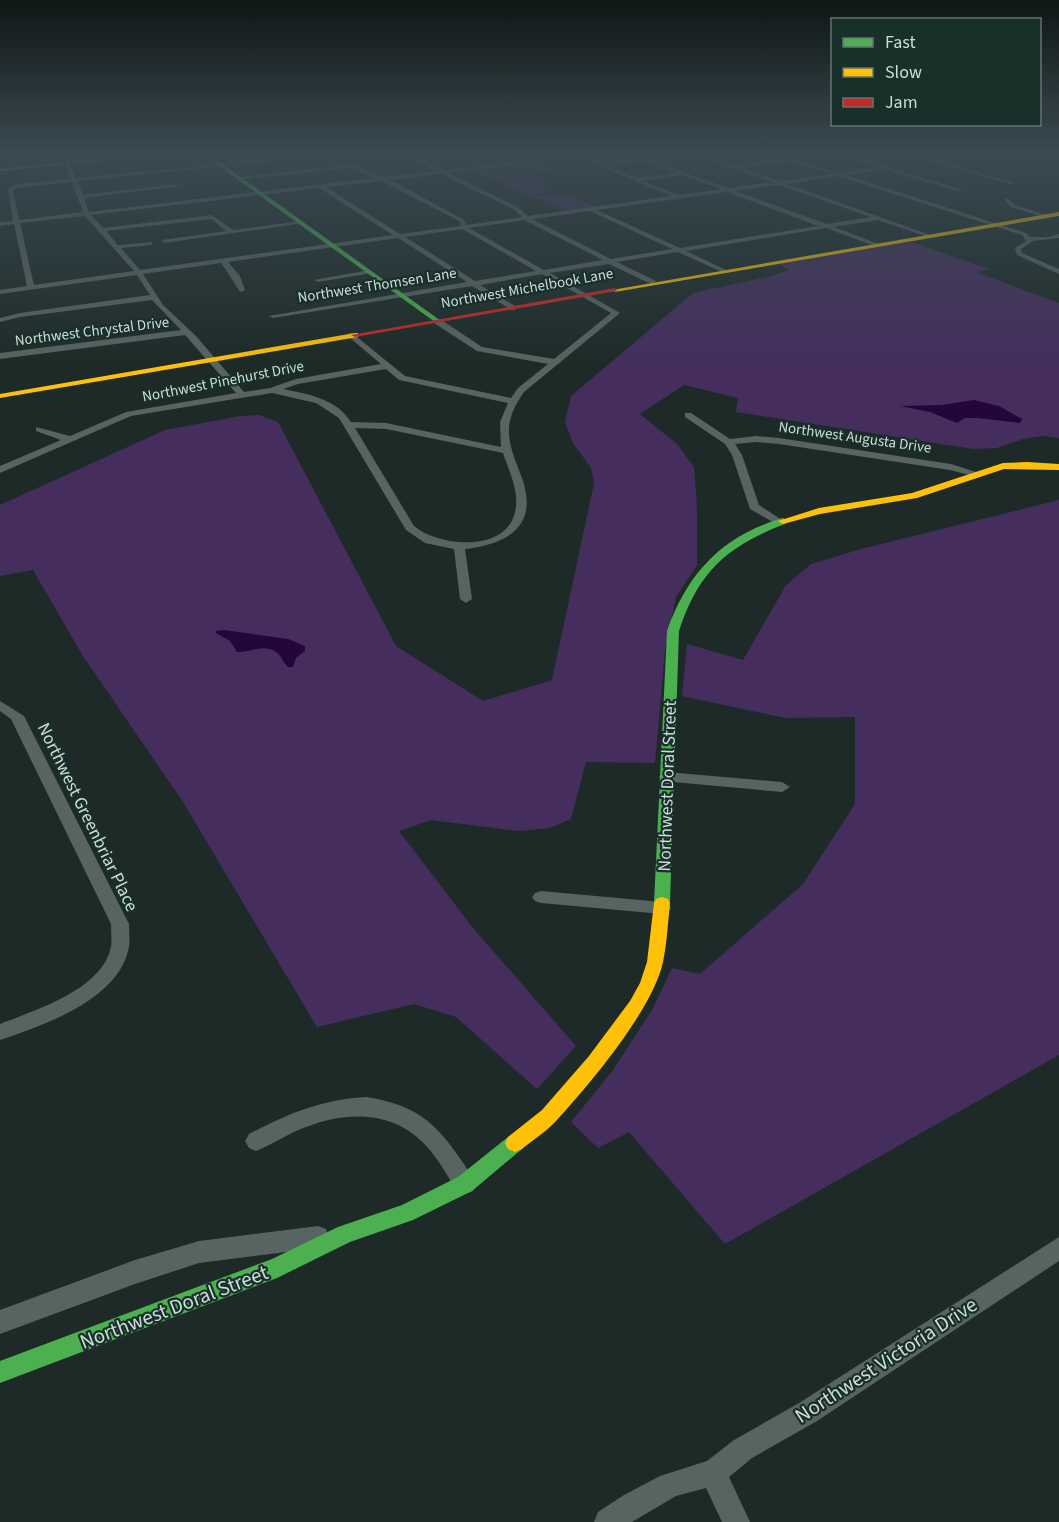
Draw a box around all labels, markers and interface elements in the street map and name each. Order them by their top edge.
legend [831,18,1041,126]
text: Fast [885,30,916,55]
text: Slow [885,60,922,85]
text: Jam [885,90,918,115]
street label: Northwest Thomsen Lane [296,263,458,308]
street label: Northwest Michelbook Lane [439,263,615,314]
street label: Northwest Chrystal Drive [14,312,170,351]
street label: Northwest Pinehurst Drive [140,356,306,407]
street label: Northwest Augusta Drive [777,416,933,459]
street label: Northwest Doral Street [652,700,683,872]
street label: Northwest Greenbriar Place [31,719,144,916]
street label: Northwest Doral Street [75,1257,273,1357]
street label: Northwest Victoria Drive [789,1290,983,1430]

